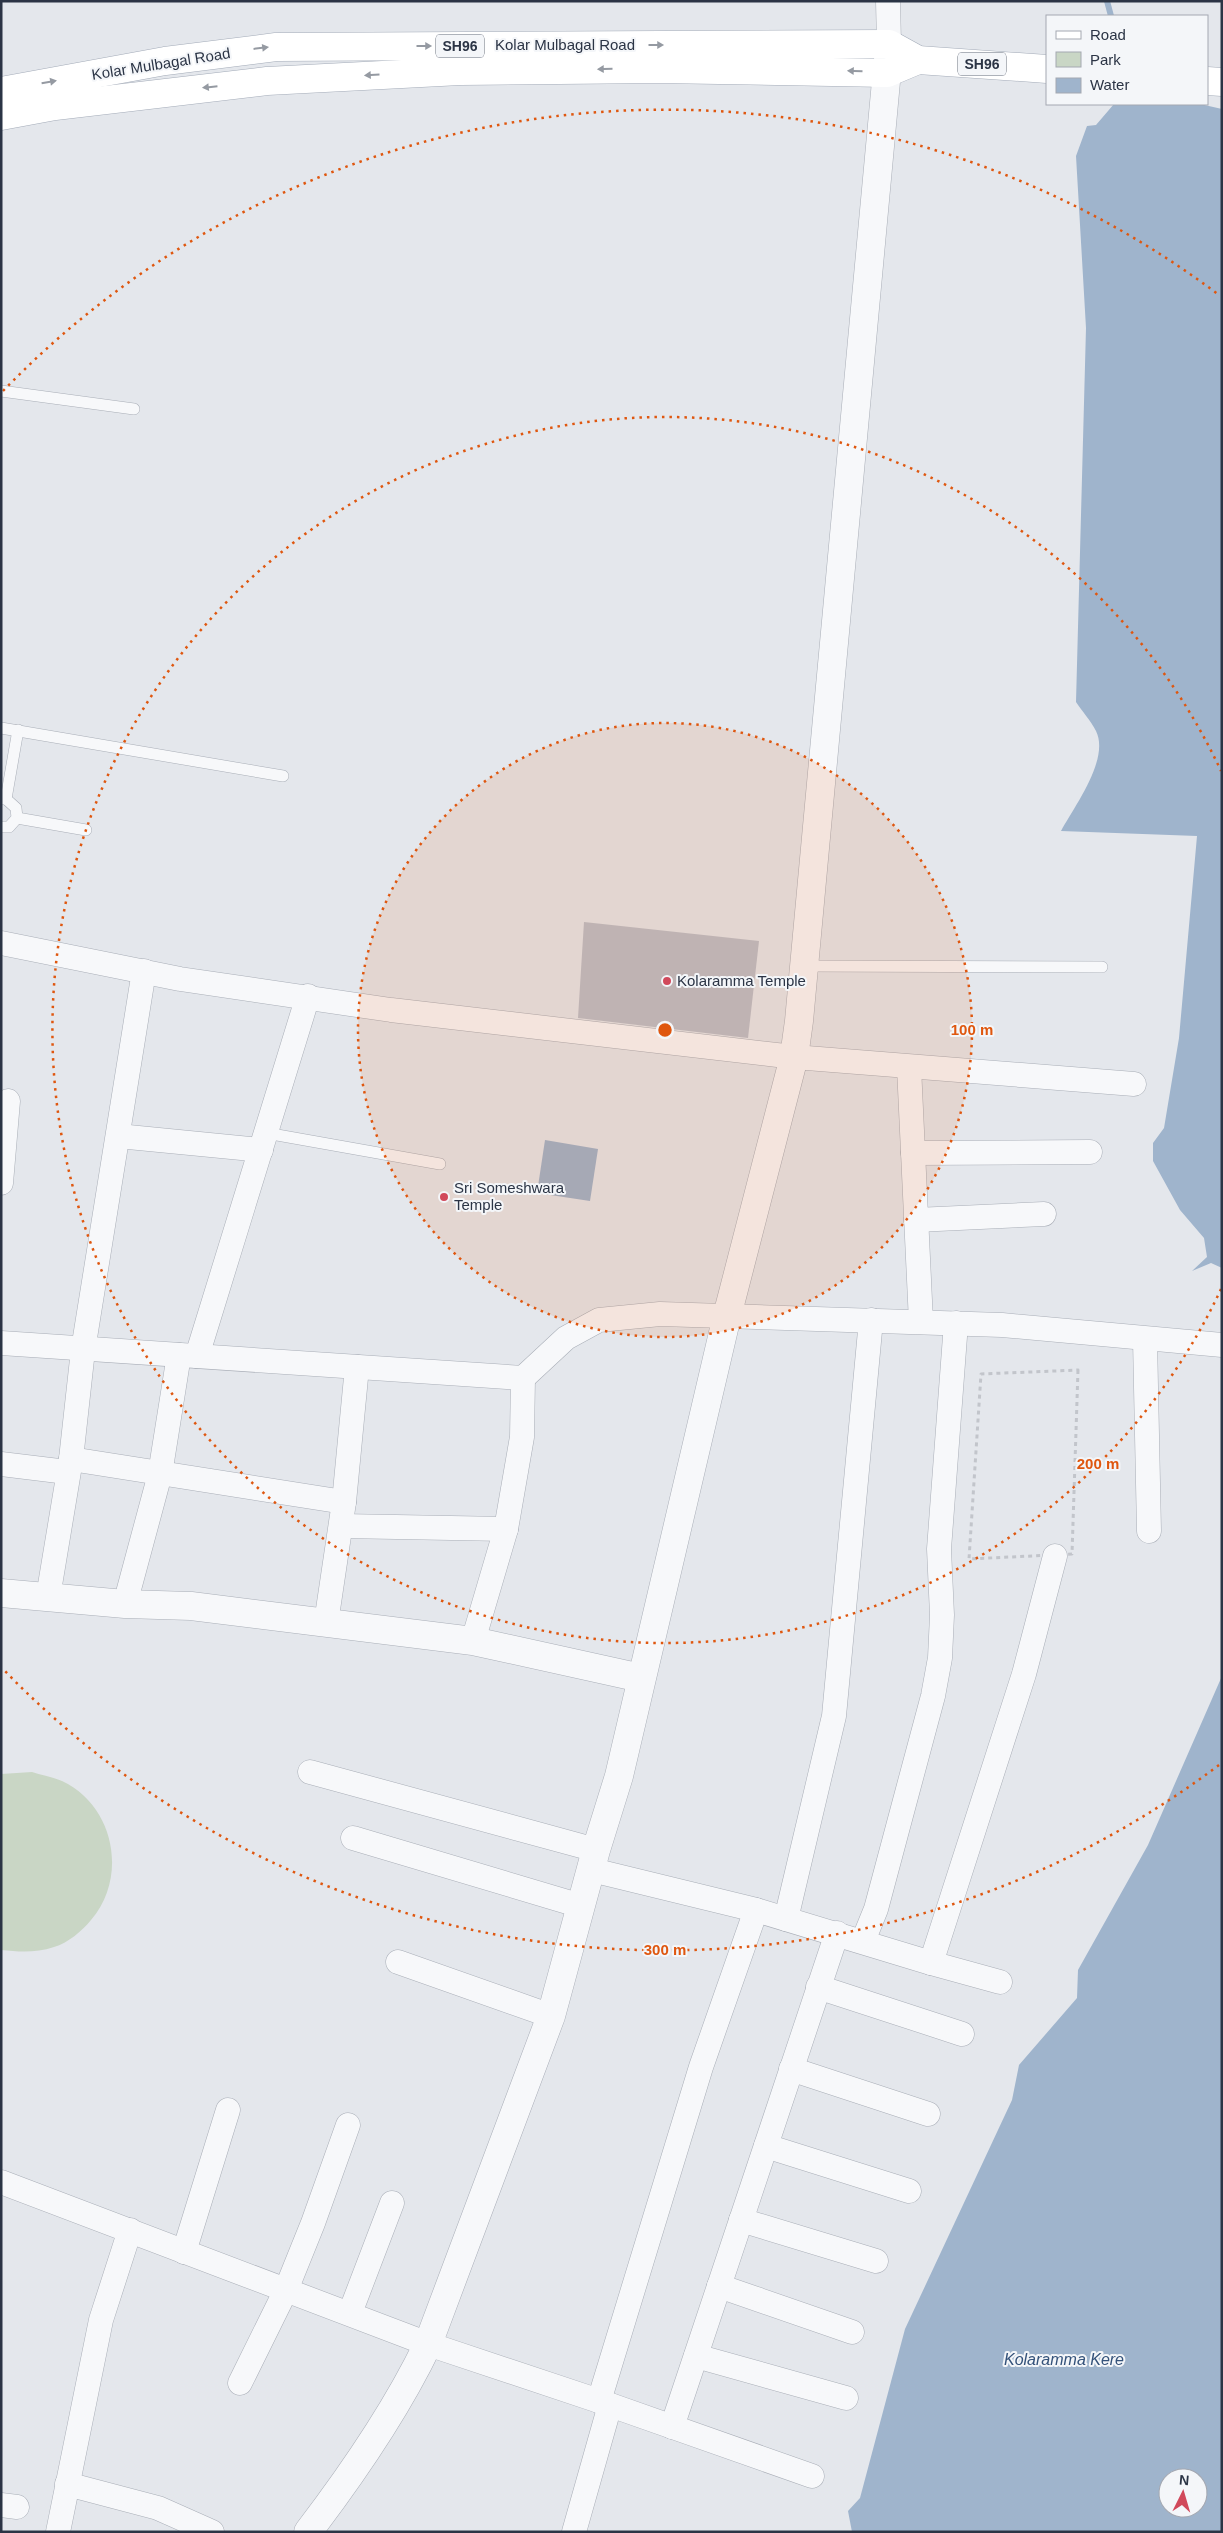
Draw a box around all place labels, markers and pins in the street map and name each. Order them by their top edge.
place label: Kolaramma Temple [677,972,806,989]
marker: Kolaramma Temple [661,975,673,987]
centre of rings [656,1021,674,1039]
place label: Sri Someshwara Temple [454,1179,565,1213]
marker: Sri Someshwara Temple [438,1191,450,1203]

